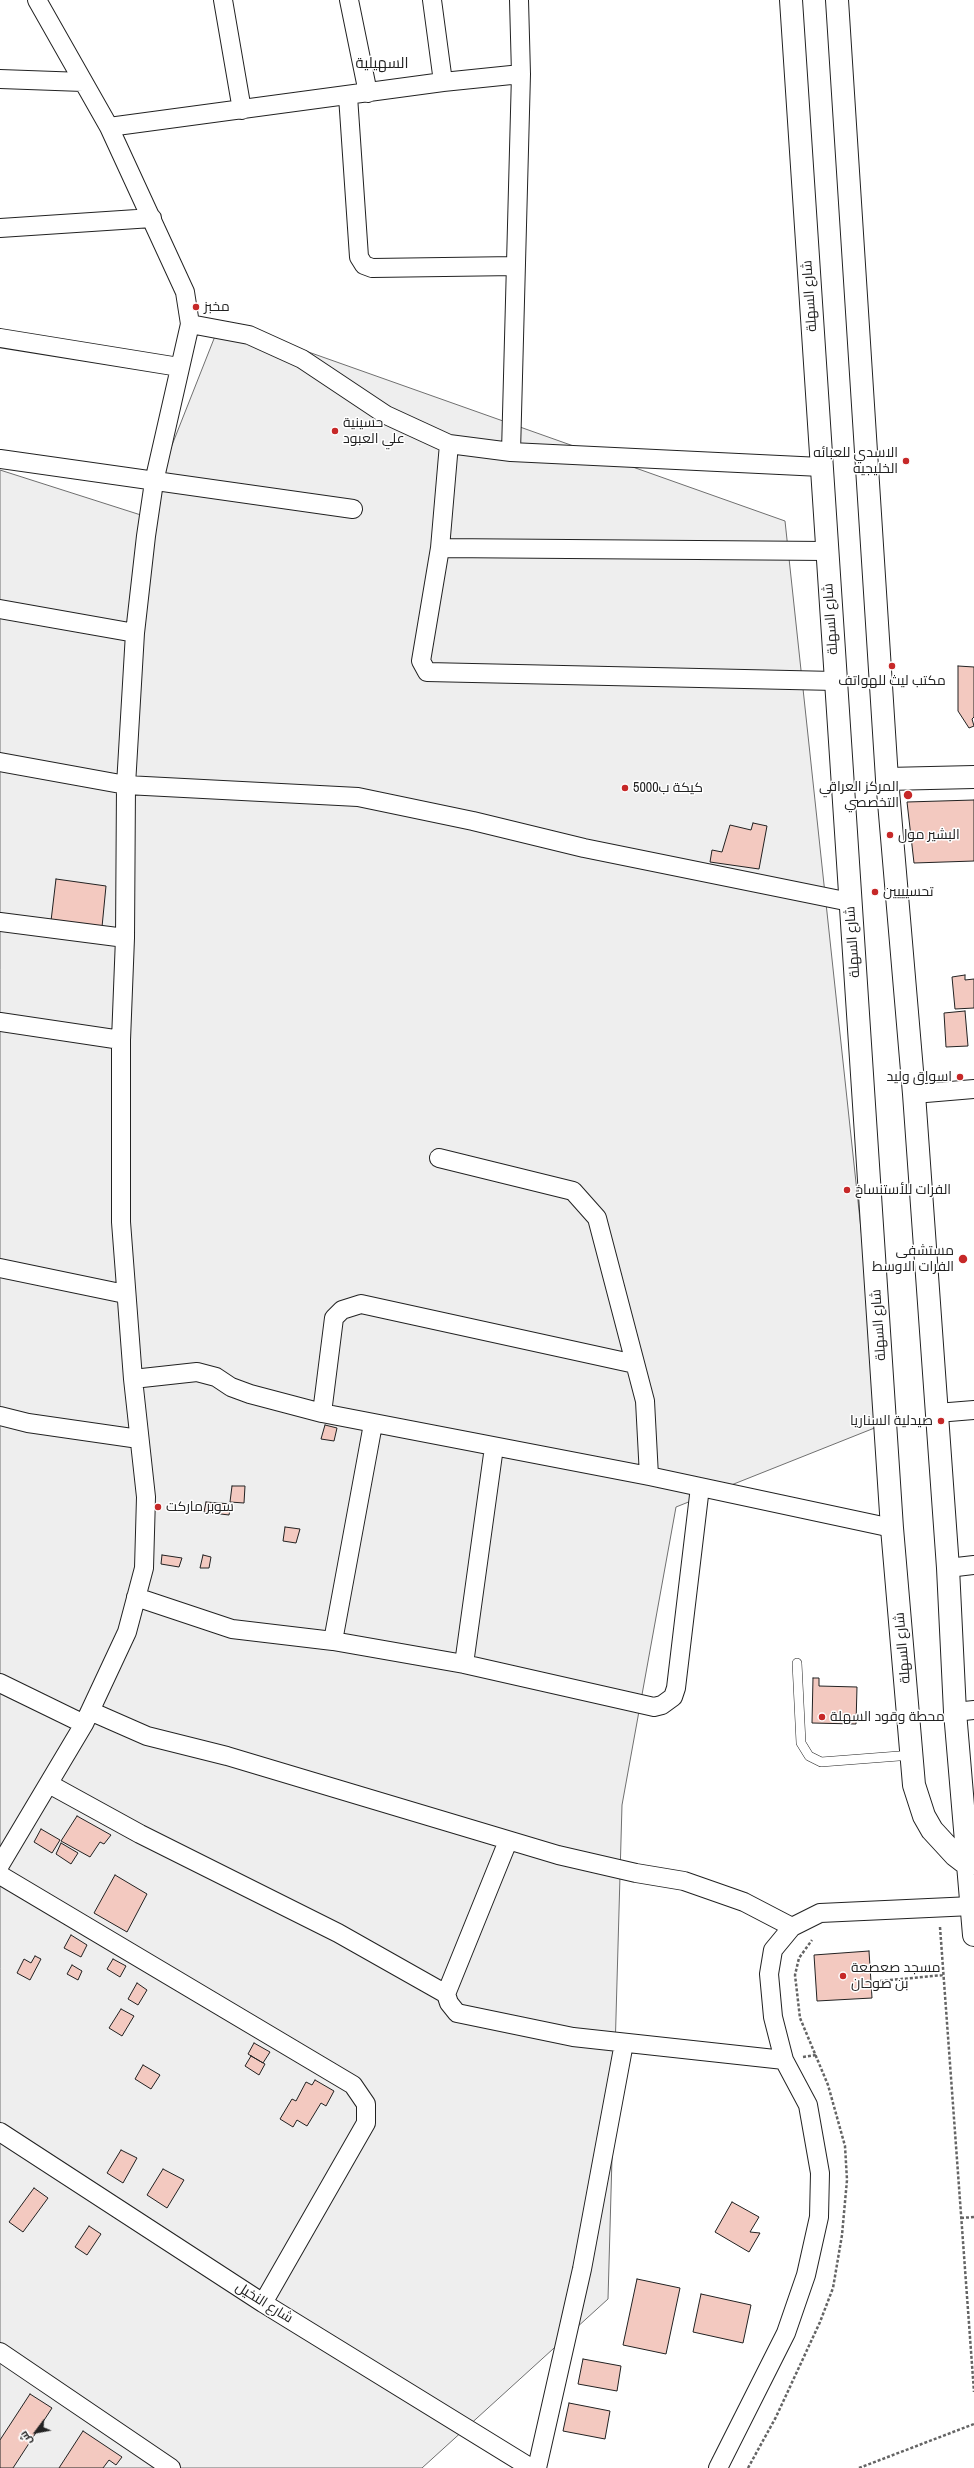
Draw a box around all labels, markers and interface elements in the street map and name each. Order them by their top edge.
district label: السهيلية [355,55,409,73]
street label: شارع السهلة [799,260,821,332]
place label: مخبز [204,299,230,315]
marker: مخبز [191,302,201,312]
place label: حسينية علي العبود [343,415,405,448]
marker: حسينية علي العبود [330,426,340,436]
place label: الاسدي للعبائه الخليجيه [813,445,898,478]
marker: الاسدي للعبائه الخليجيه [901,456,911,466]
street label: شارع السهلة [820,583,842,655]
marker: مكتب ليث للهواتف [887,661,897,671]
place label: مكتب ليث للهواتف [838,673,946,689]
place label: المركز العراقي التخصصي [819,779,899,812]
place label: كيكة ب5000 [633,780,703,796]
marker: كيكة ب5000 [620,783,630,793]
marker: المركز العراقي التخصصي [902,789,914,801]
place label: البشير مول [898,827,960,843]
marker: البشير مول [885,830,895,840]
place label: تحسيييين [883,884,933,900]
marker: تحسيييين [870,887,880,897]
street label: شارع السهلة [842,906,864,978]
place label: اسواق وليد [886,1069,952,1085]
marker: اسواق وليد [955,1072,965,1082]
place label: الفرات للأستنساخ [855,1182,951,1198]
marker: الفرات للأستنساخ [842,1185,852,1195]
place label: مستشفى الفرات الاوسط [872,1243,954,1276]
marker: مستشفى الفرات الاوسط [957,1253,969,1265]
street label: شارع السهلة [868,1289,890,1361]
place label: صيدلية السناريا [850,1413,933,1429]
marker: صيدلية السناريا [936,1416,946,1426]
place label: سوبر ماركت [166,1499,234,1515]
marker: سوبر ماركت [153,1502,163,1512]
street label: شارع السهلة [892,1612,914,1684]
place label: محطة وقود السهلة [830,1709,945,1725]
marker: محطة وقود السهلة [817,1712,827,1722]
place label: مسجد صعصعة بن صوحان [851,1960,940,1992]
marker: مسجد صعصعة بن صوحان [838,1971,848,1981]
street label: شارع النخيل [232,2279,296,2327]
north arrow [16,2412,56,2452]
text: ش [16,2429,36,2448]

